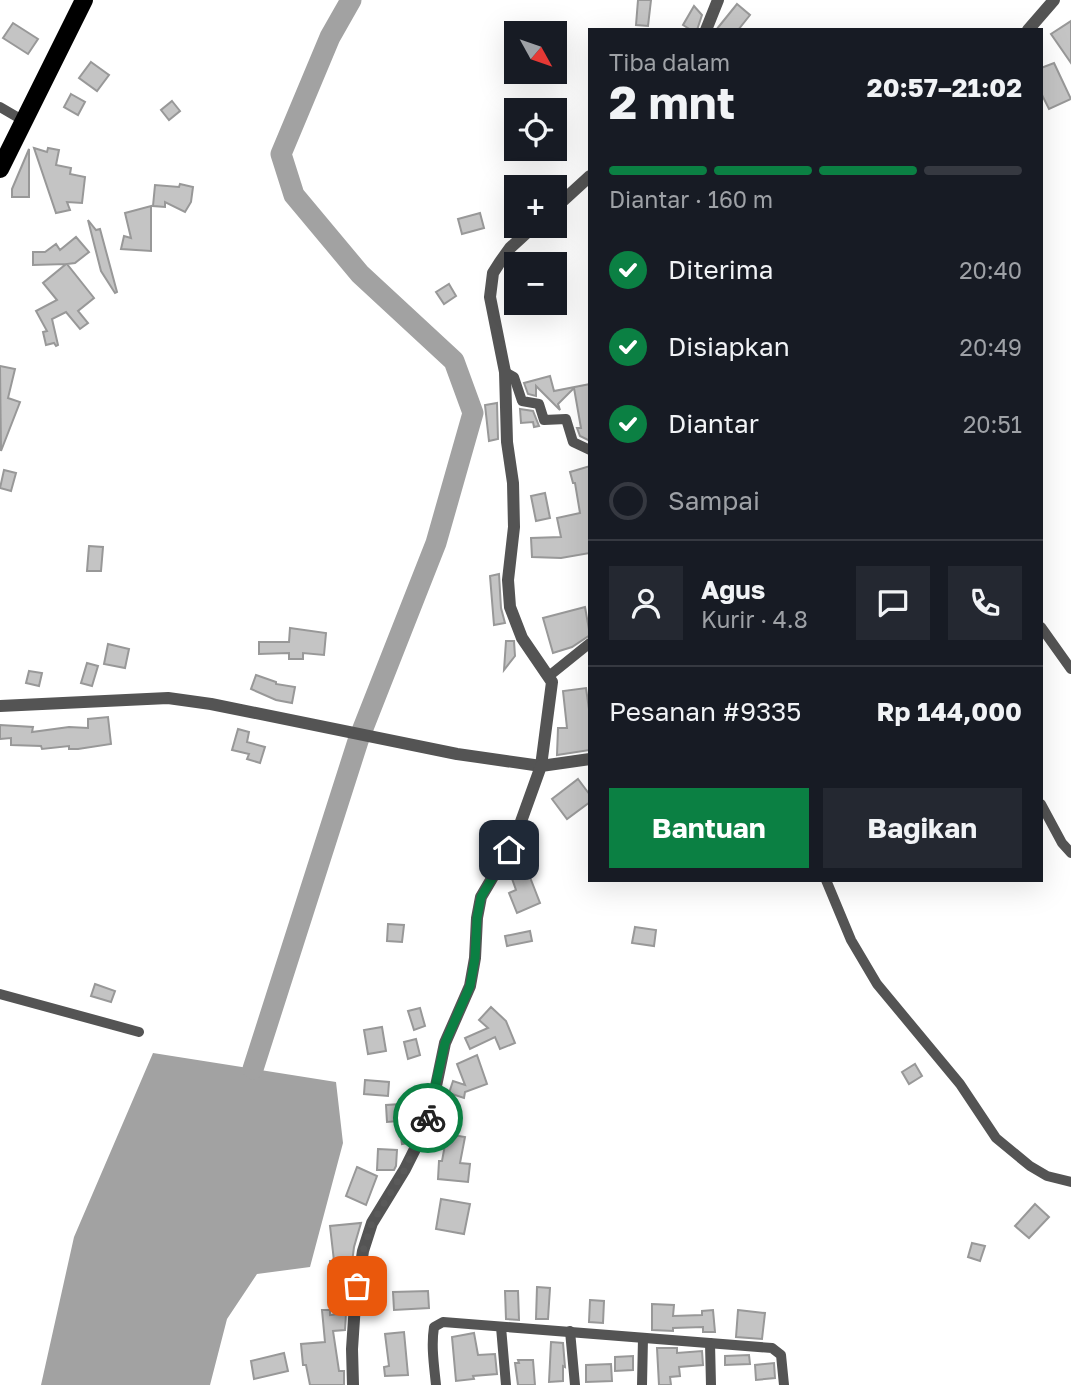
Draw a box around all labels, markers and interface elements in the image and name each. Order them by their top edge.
north arrow [504,21,567,84]
map controls [504,21,567,315]
text: Tiba dalam [609,48,730,76]
text: 20:57–21:02 [867,72,1022,103]
text: 2 mnt [609,74,735,129]
button: locate [504,98,567,161]
button: + [504,175,567,238]
text: Diantar · 160 m [609,185,773,213]
icon: check [609,251,647,289]
button: − [504,252,567,315]
text: Diterima [668,254,773,285]
text: 20:40 [959,256,1022,284]
icon: check [609,328,647,366]
text: Disiapkan [668,331,790,362]
text: 20:49 [960,333,1022,361]
icon: check [609,405,647,443]
text: Diantar [668,408,759,439]
text: 20:51 [963,410,1022,438]
text: Sampai [668,485,760,516]
button: person [609,566,683,640]
button: chat [856,566,930,640]
button: phone [948,566,1022,640]
text: Agus [701,574,765,605]
text: Kurir · 4.8 [701,605,808,633]
text: Pesanan #9335 [609,696,801,727]
text: Rp 144,000 [877,696,1022,727]
button: Bantuan [609,788,809,868]
button: Bagikan [823,788,1022,868]
pin [479,820,539,880]
icon: home [490,831,528,869]
courier [393,1083,463,1153]
icon: bike [409,1099,447,1137]
pin [327,1256,387,1316]
icon: bag [338,1267,376,1305]

